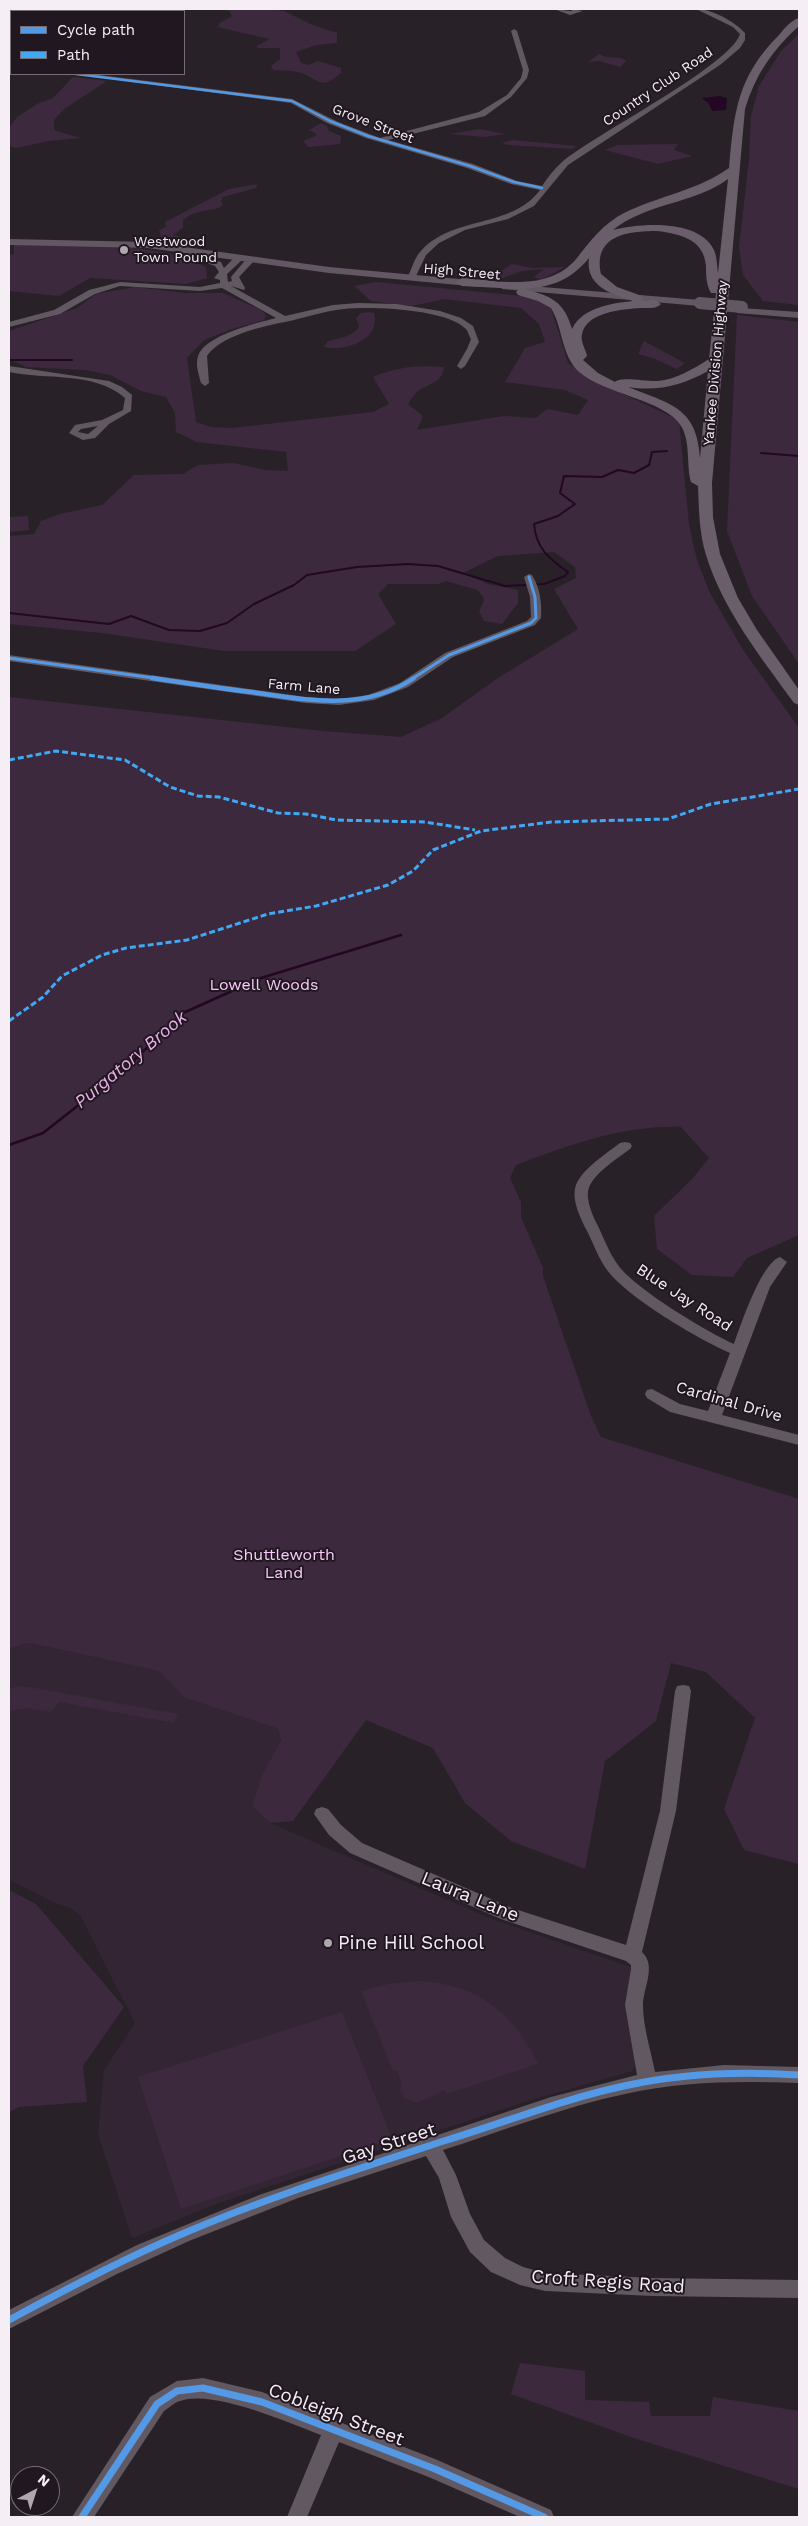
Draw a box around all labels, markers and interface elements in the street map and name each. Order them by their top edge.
legend [10,10,185,75]
text: Cycle path [57,21,135,39]
street label: Country Club Road [600,44,716,130]
text: Path [57,46,90,64]
street label: Grove Street [330,101,416,147]
place label: Westwood Town Pound [134,234,217,266]
marker: Westwood Town Pound [118,244,130,256]
street label: High Street [423,260,501,284]
street label: Yankee Division Highway [700,280,732,446]
street label: Farm Lane [267,675,341,699]
park label: Lowell Woods [210,975,318,995]
water label: Purgatory Brook [70,1007,192,1113]
street label: Blue Jay Road [633,1260,735,1336]
street label: Cardinal Drive [674,1378,784,1426]
park label: Shuttleworth Land [233,1545,335,1583]
street label: Laura Lane [418,1867,522,1927]
place label: Pine Hill School [338,1932,484,1954]
marker: Pine Hill School [322,1937,334,1949]
street label: Gay Street [339,2118,439,2170]
street label: Croft Regis Road [530,2265,686,2299]
street label: Cobleigh Street [265,2379,407,2451]
north arrow [10,2466,60,2516]
text: N [35,2471,53,2490]

